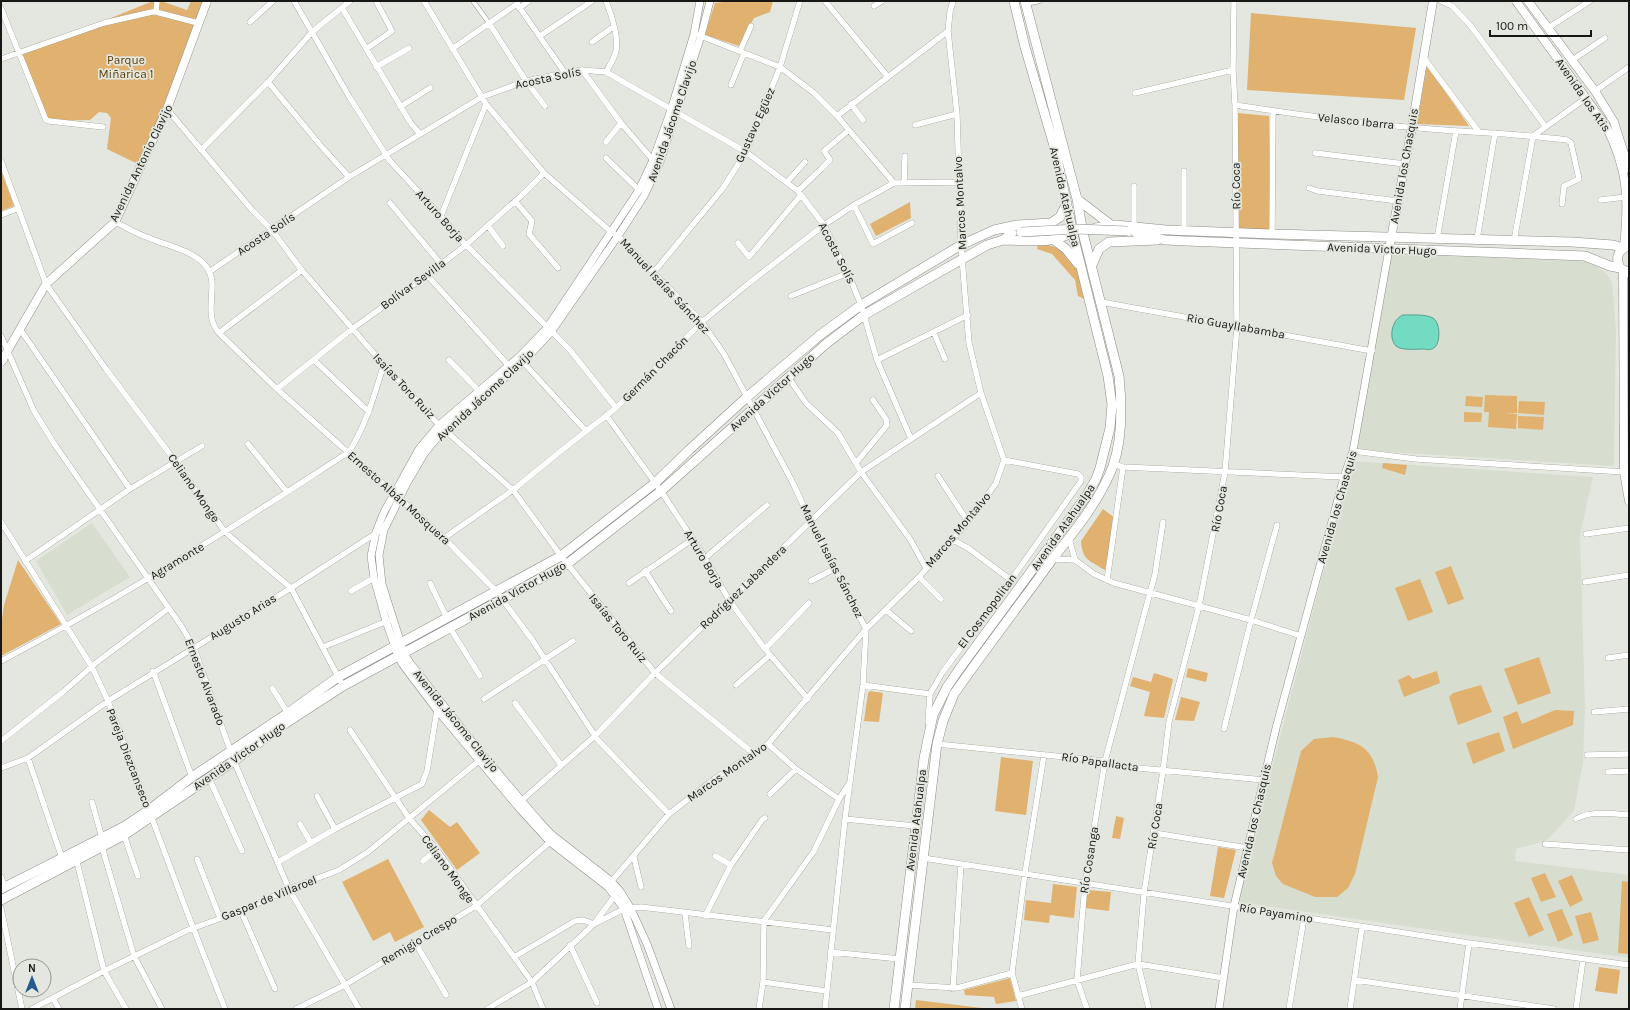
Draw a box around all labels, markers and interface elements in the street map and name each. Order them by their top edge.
scale bar [1490,12,1591,38]
text: 100 m [1496,19,1528,33]
park label: Parque Miñarica 1 [98,53,154,81]
street label: Avenida los Atis [1552,56,1614,134]
street label: Avenida Jácome Clavijo [645,58,699,184]
street label: Acosta Solís [514,64,582,92]
street label: Gustavo Egüez [732,85,778,165]
street label: Avenida Antonio Clavijo [106,102,176,224]
street label: Avenida los Chasquis [1387,107,1421,225]
street label: Velasco Ibarra [1317,110,1395,132]
street label: Avenida Atahualpa [1047,146,1083,248]
street label: Marcos Montalvo [951,156,969,250]
street label: Río Coca [1229,162,1243,210]
street label: Arturo Borja [413,187,467,245]
street label: Acosta Solís [234,209,298,259]
street label: Acosta Solís [816,220,858,286]
street label: Manuel Isaías Sánchez [617,235,713,337]
street label: Avenida Victor Hugo [1327,240,1437,258]
street label: Bolívar Sevilla [378,256,448,312]
street label: Rio Guayllabamba [1186,310,1286,342]
street label: Germán Chacón [619,333,691,405]
street label: Avenida Jácome Clavijo [433,346,537,444]
street label: Isaías Toro Ruiz [370,350,438,422]
street label: Avenida Victor Hugo [727,350,817,434]
street label: Ernesto Albán Mosquera [345,448,453,548]
street label: Avenida los Chasquis [1314,449,1360,565]
street label: Celiano Monge [165,451,223,525]
street label: Avenida Atahualpa [1028,481,1098,573]
street label: Río Coca [1208,485,1230,533]
street label: Marcos Montalvo [922,489,994,571]
street label: Manuel Isaías Sánchez [797,502,867,620]
street label: Arturo Borja [681,527,727,591]
street label: Agramonte [148,539,206,583]
street label: Rodríguez Labandera [697,542,789,632]
street label: Avenida Victor Hugo [466,558,568,624]
street label: El Cosmopolitan [954,571,1020,651]
street label: Augusto Arias [207,591,279,643]
street label: Isaías Toro Ruiz [586,591,650,666]
street label: Ernesto Alvarado [182,636,228,728]
street label: Avenida Jácome Clavijo [410,667,502,775]
street label: Pareja Diezcanseco [104,706,154,810]
street label: Avenida Victor Hugo [190,719,288,793]
street label: Marcos Montalvo [684,739,770,805]
street label: Río Papallacta [1060,750,1140,774]
street label: Avenida los Chasquis [1234,762,1274,880]
street label: Avenida Atahualpa [903,768,929,872]
street label: Río Coca [1144,802,1166,850]
street label: Río Cosanga [1077,825,1101,895]
street label: Celiano Monge [419,832,477,906]
street label: Gaspar de Villaroel [219,872,319,924]
street label: Río Payamino [1238,900,1314,926]
street label: Remigio Crespo [379,912,459,968]
north arrow [12,958,52,998]
text: N [28,962,36,975]

